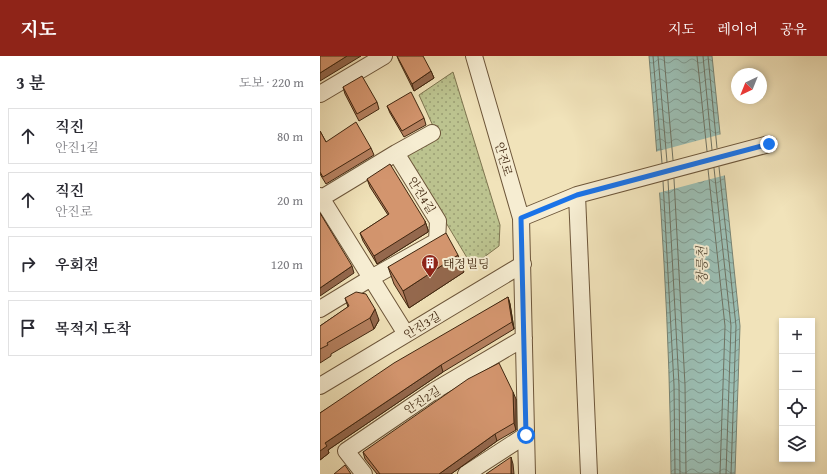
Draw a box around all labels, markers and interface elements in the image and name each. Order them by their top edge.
text: 지도 [20,15,57,43]
text: 지도 [668,19,695,39]
text: 레이어 [717,19,758,39]
text: 공유 [780,19,807,39]
north arrow [731,68,767,104]
text: 3 분 [16,70,45,95]
text: 도보 · 220 m [239,73,304,92]
text: 직진 [55,116,84,137]
icon: ahead [17,125,39,147]
text: 80 m [277,127,303,146]
route end [760,135,778,153]
text: 안진1길 [55,138,99,157]
street label: 안진로 [491,140,517,178]
street label: 안진4길 [404,173,440,217]
text: 직진 [55,180,84,201]
icon: ahead [17,189,39,211]
text: 20 m [277,191,303,210]
text: 안진로 [55,202,93,221]
water label: 창릉천 [692,245,712,284]
icon: right [17,253,39,275]
building icon: 태정빌딩 [420,253,440,278]
text: 우회전 [55,254,98,275]
text: 120 m [271,255,303,274]
place label: 태정빌딩 [443,255,489,272]
street label: 안진3길 [400,307,444,343]
icon: arrive [17,317,39,339]
text: 목적지 도착 [55,318,131,339]
map controls [779,318,815,462]
button: + [779,318,815,354]
button: − [779,354,815,390]
street label: 안진2길 [400,382,444,418]
button: locate [779,390,815,426]
route start [517,426,535,444]
button: layers [779,426,815,462]

